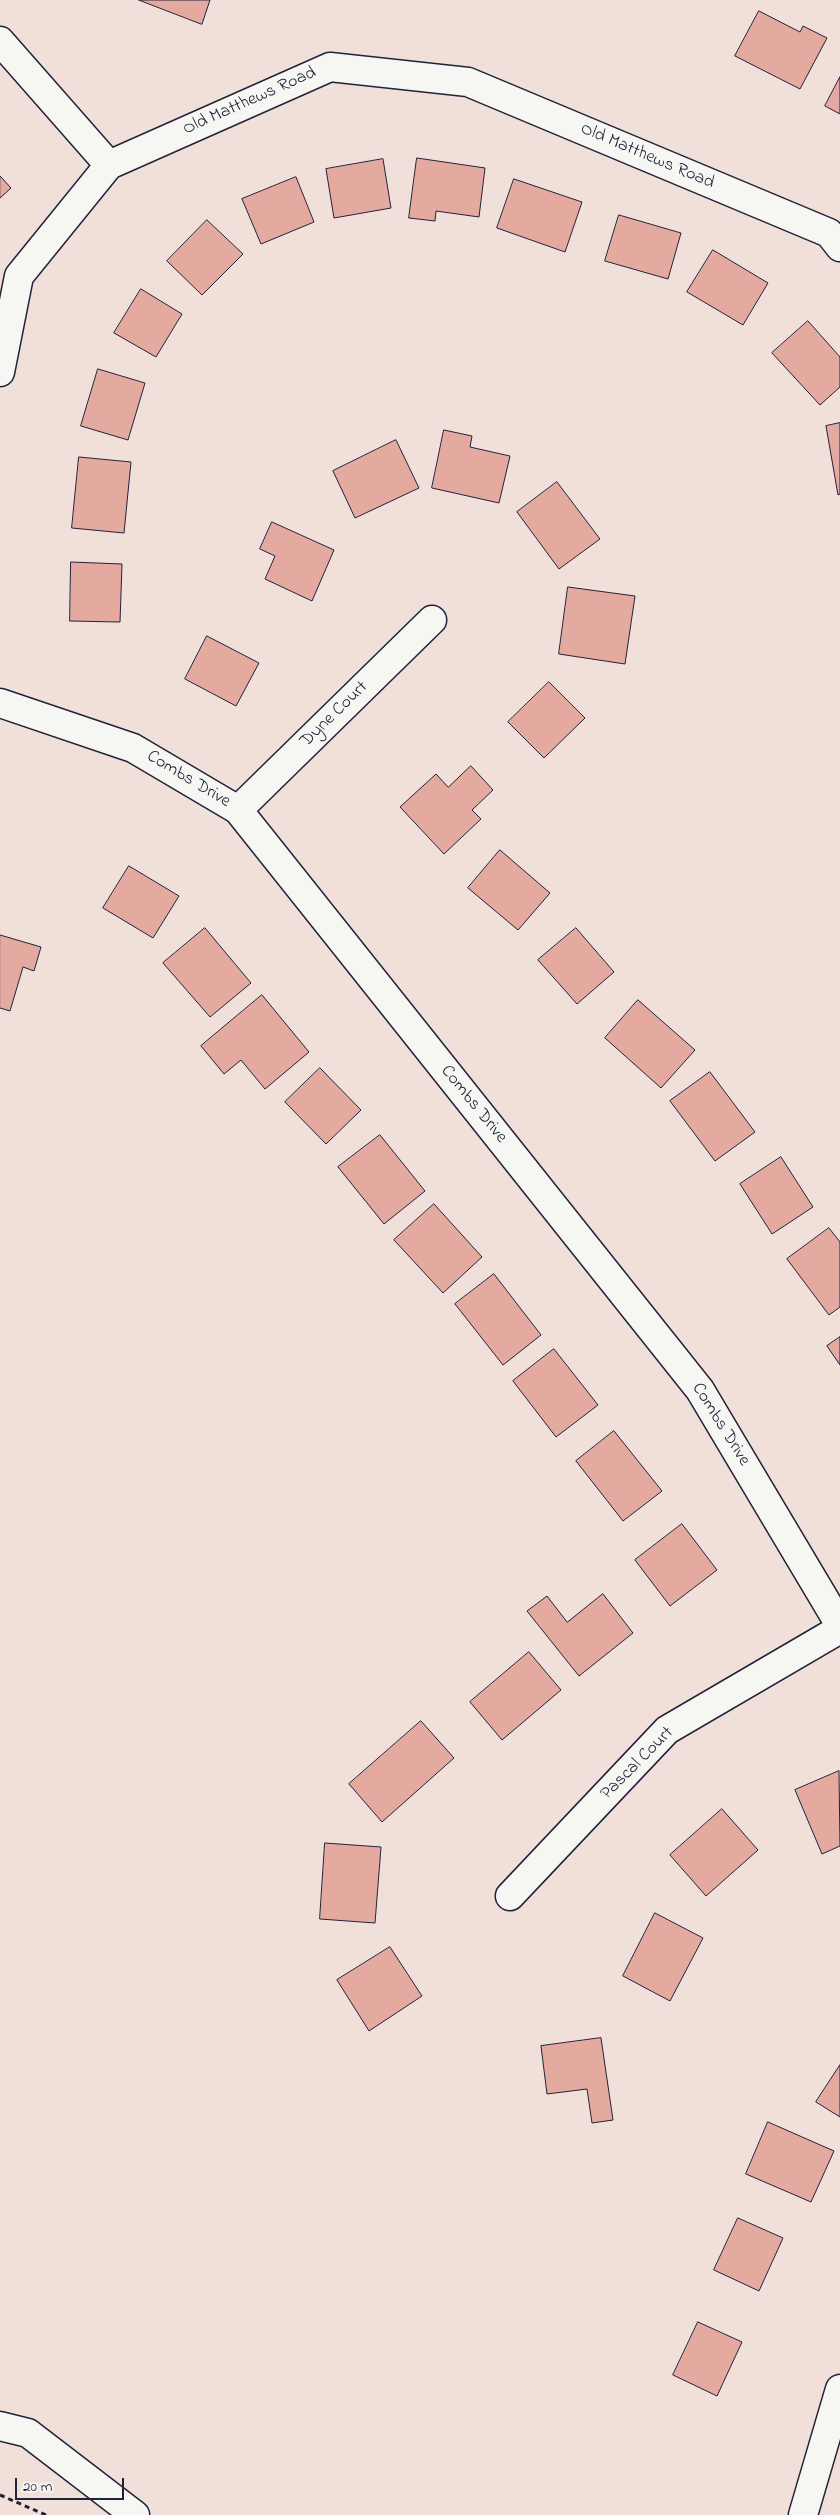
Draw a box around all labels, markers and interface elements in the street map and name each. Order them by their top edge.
street label: Old Matthews Road [180,63,320,141]
street label: Old Matthews Road [577,119,717,195]
street label: Dyne Court [297,677,373,753]
street label: Combs Drive [142,747,234,813]
street label: Combs Drive [435,1062,511,1148]
street label: Combs Drive [686,1379,754,1471]
street label: Pascal Court [597,1723,679,1805]
scale bar [18,2468,126,2500]
text: 20 m [23,2476,52,2498]

